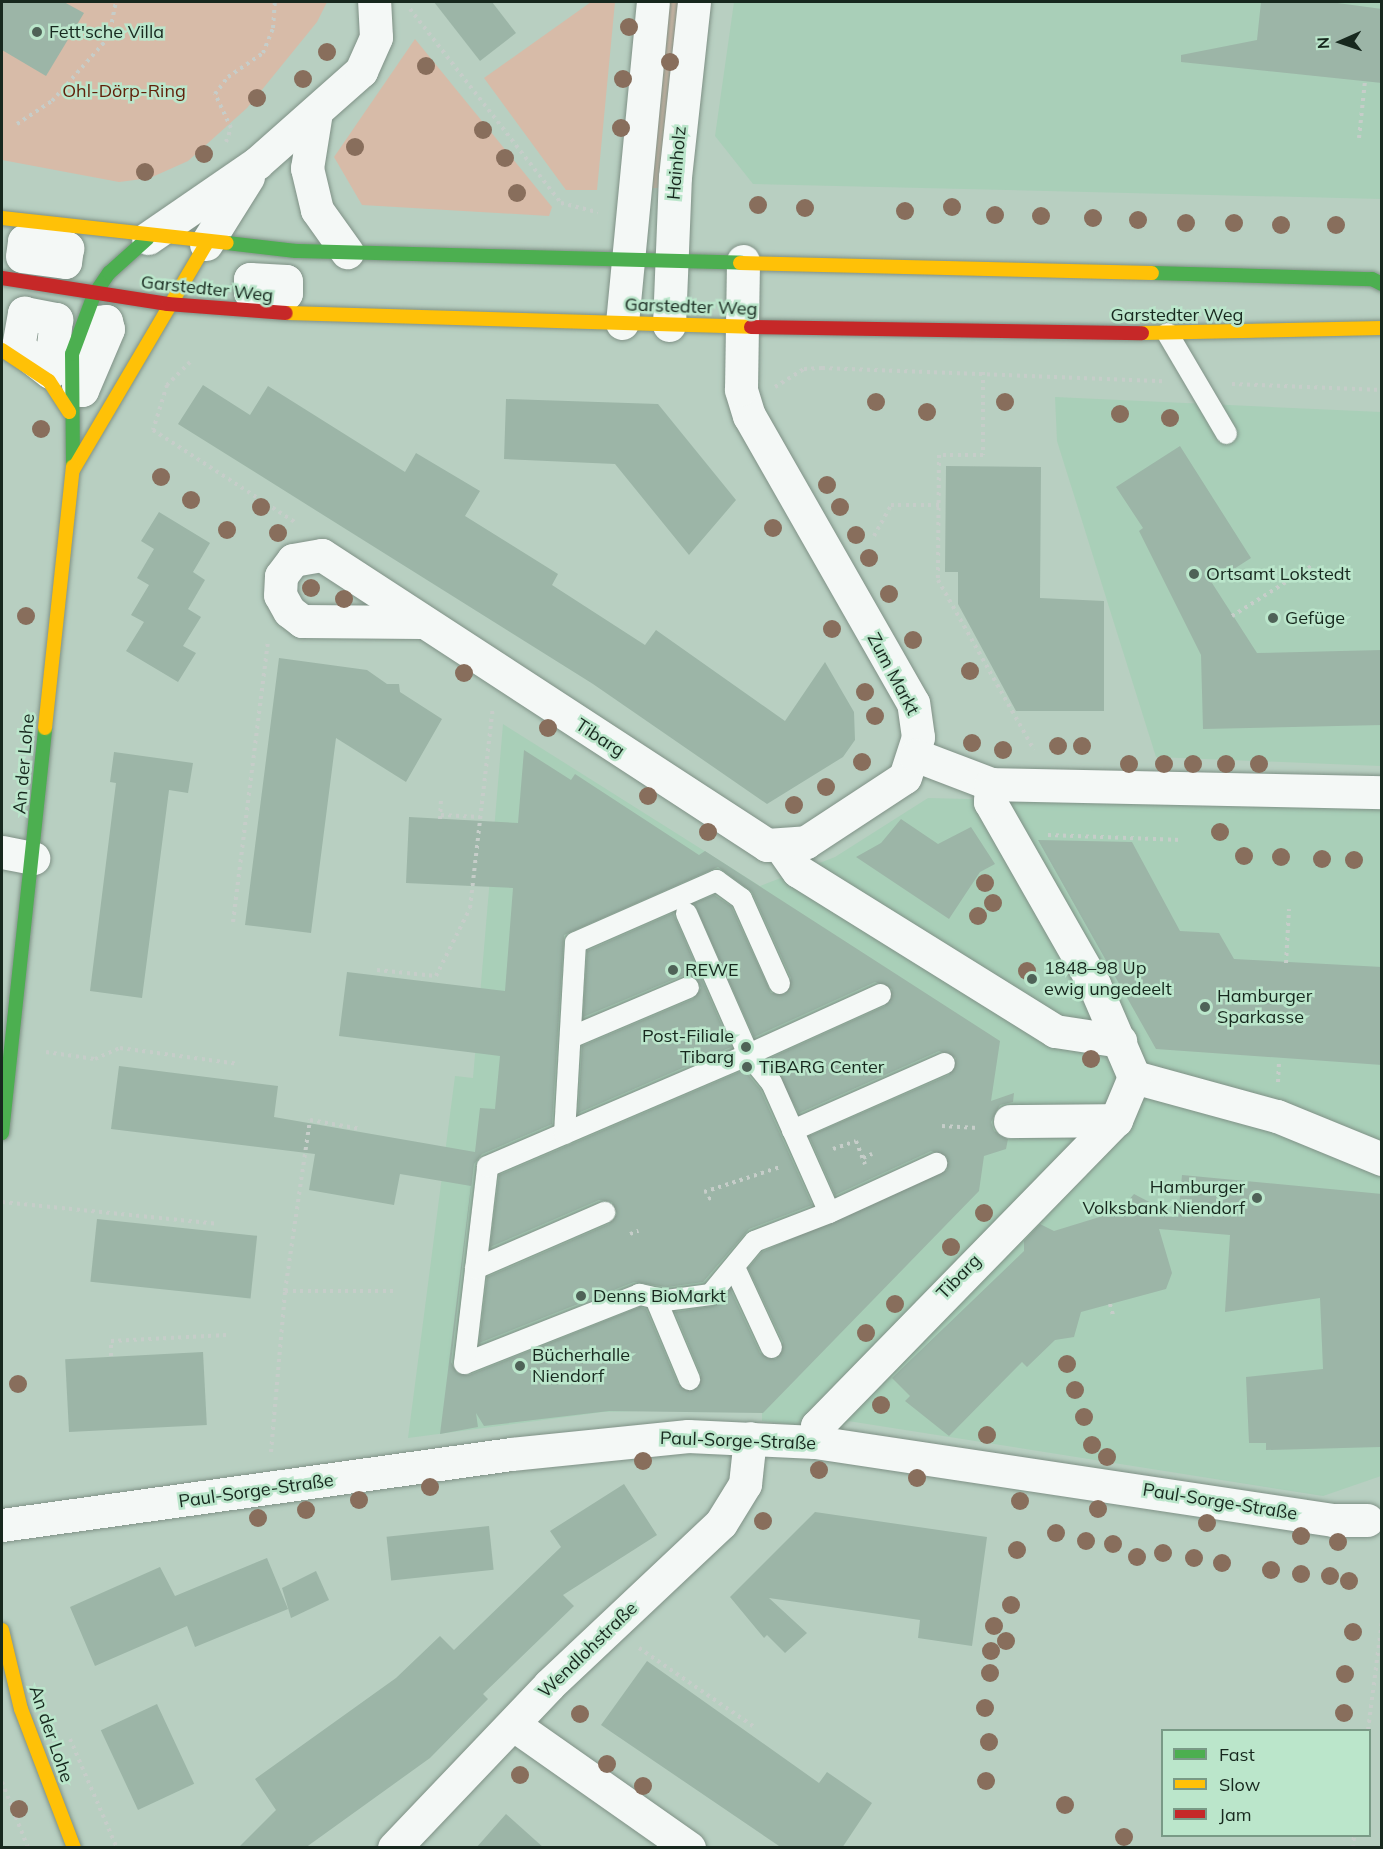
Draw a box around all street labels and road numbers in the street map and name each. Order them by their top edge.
street label: Hainholz [663,125,691,201]
street label: Garstedter Weg [140,271,274,307]
street label: Garstedter Weg [624,294,758,320]
street label: Garstedter Weg [1111,304,1243,326]
street label: Zum Markt [862,629,924,719]
street label: An der Lohe [9,713,39,815]
street label: Tibarg [571,714,629,762]
street label: Tibarg [932,1250,986,1304]
street label: Paul-Sorge-Straße [660,1427,816,1455]
street label: Paul-Sorge-Straße [177,1469,335,1513]
street label: Paul-Sorge-Straße [1141,1479,1299,1525]
street label: Wendlohstraße [534,1597,642,1703]
street label: An der Lohe [24,1683,78,1785]

